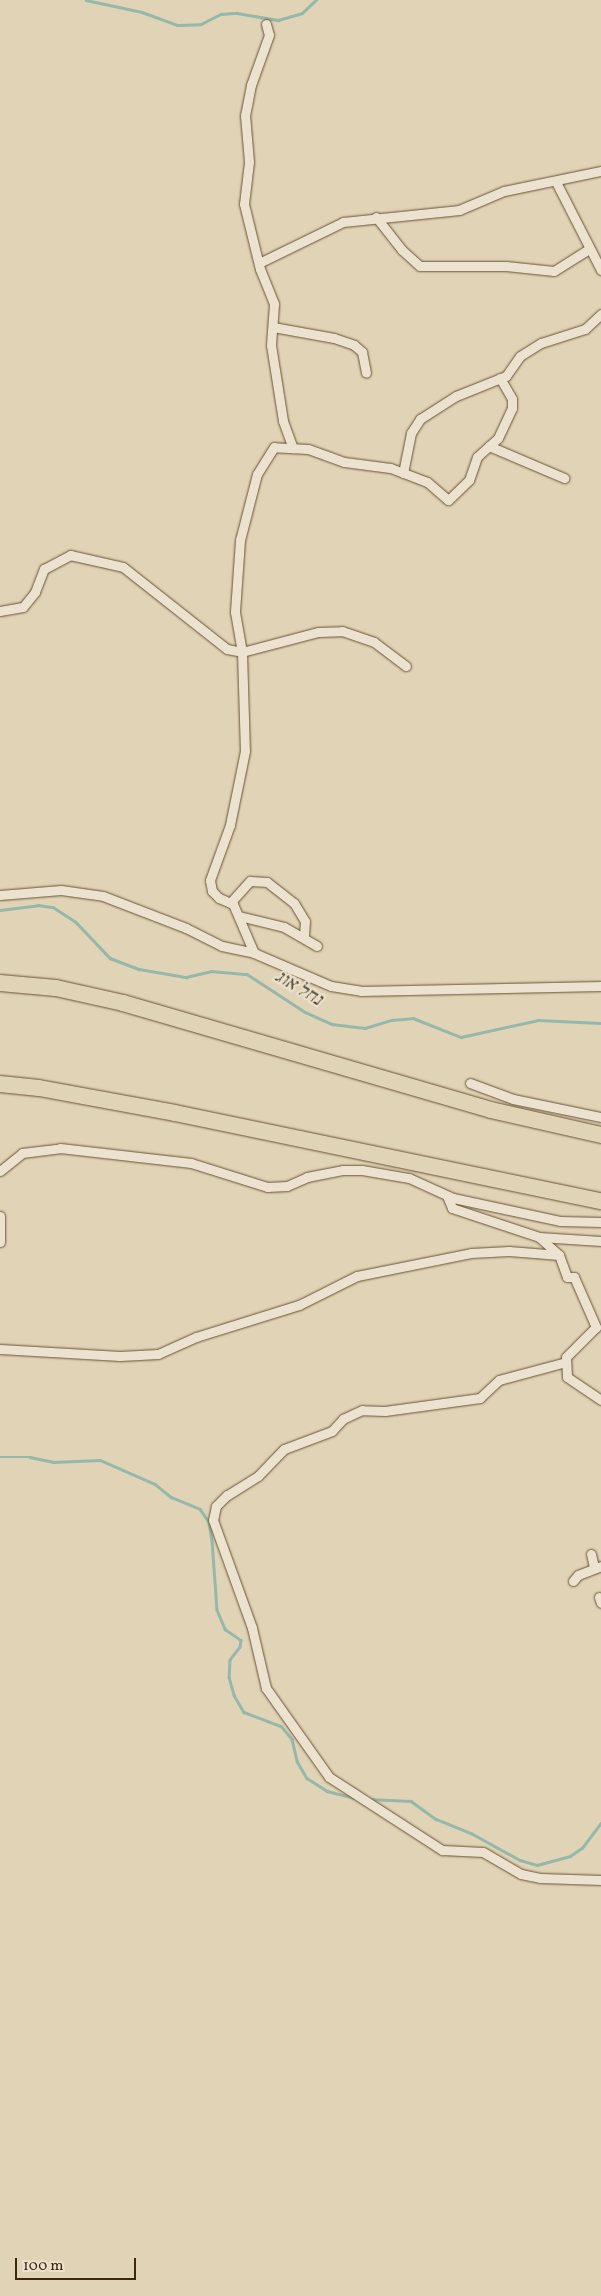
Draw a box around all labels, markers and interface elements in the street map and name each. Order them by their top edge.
water label: נחל אוג [270,966,326,1012]
scale bar [18,2248,139,2280]
text: 100 m [23,2256,63,2277]

